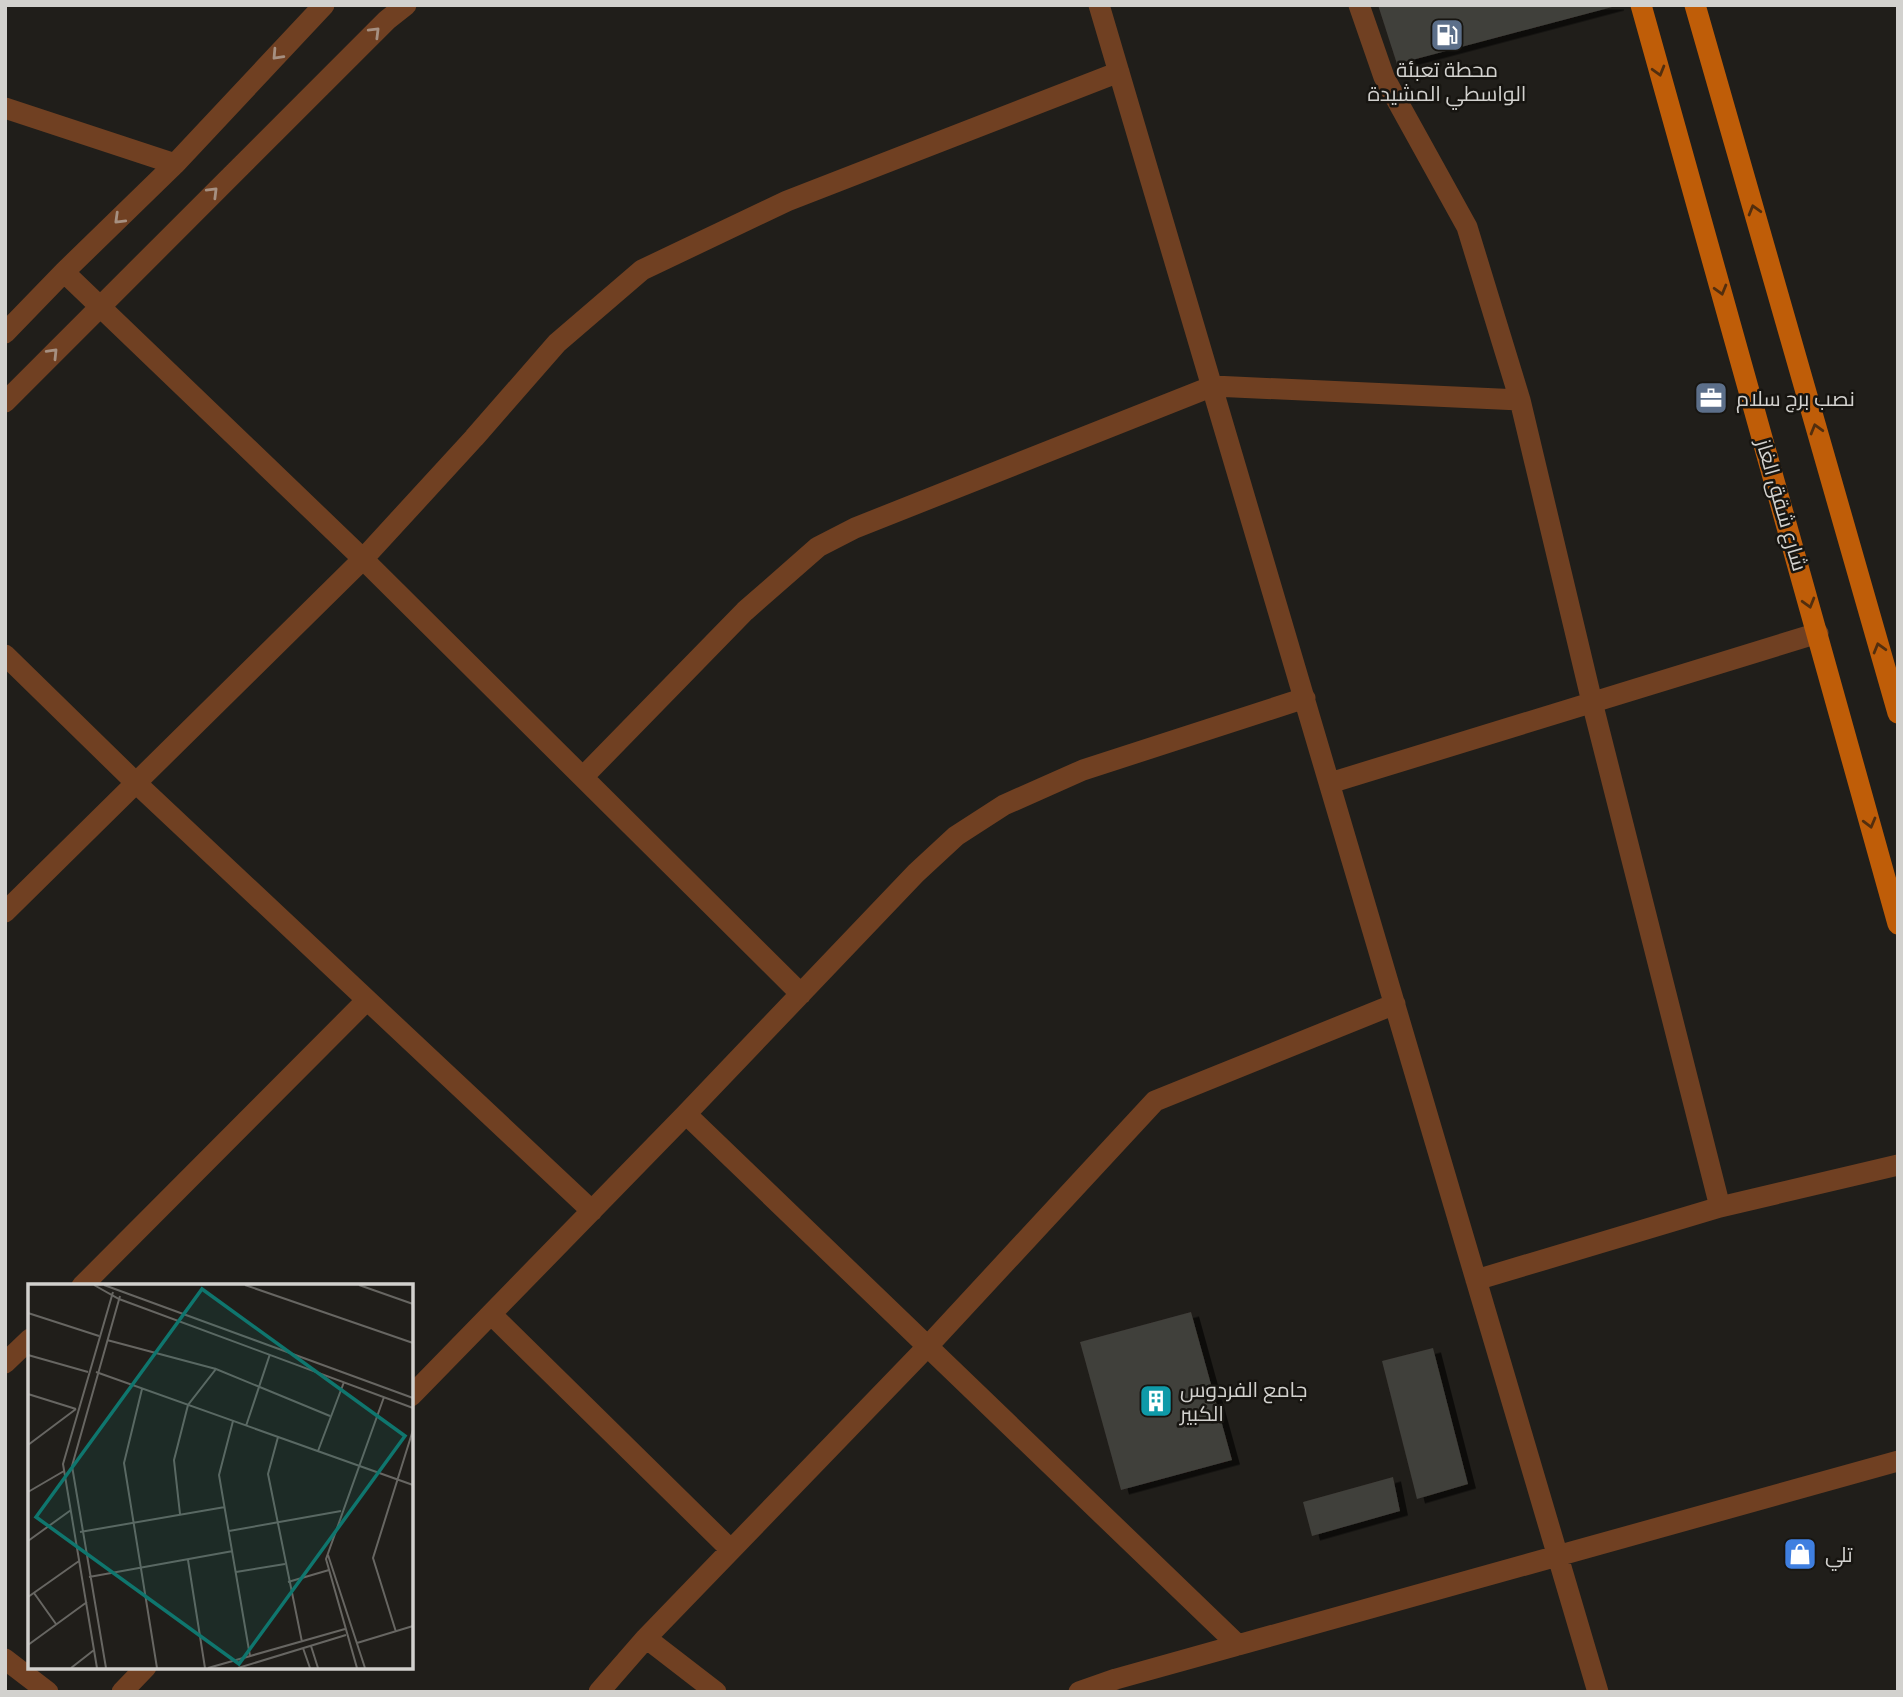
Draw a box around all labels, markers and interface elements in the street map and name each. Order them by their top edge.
fuel station icon: محطة تعبئة الواسطي المشيدة [1428,16,1466,54]
one-way arrow [366,27,379,40]
one-way arrow [273,47,286,60]
place label: محطة تعبئة الواسطي المشيدة [1368,57,1526,110]
one-way arrow [1651,65,1666,77]
one-way arrow [205,187,218,200]
one-way arrow [1747,205,1762,217]
one-way arrow [114,210,127,223]
one-way arrow [1713,284,1727,296]
one-way arrow [44,349,57,362]
office icon: نصب برج سلام [1692,379,1730,417]
place label: نصب برج سلام [1736,386,1855,413]
one-way arrow [1810,423,1825,435]
street label: شارع شقق الغاز [1749,435,1813,574]
one-way arrow [1801,597,1816,609]
one-way arrow [1873,642,1887,654]
one-way arrow [1862,816,1876,828]
inset map [28,1284,413,1669]
place label: جامع الفردوس الكبير [1179,1377,1307,1426]
building icon: جامع الفردوس الكبير [1137,1382,1175,1420]
shop icon: تلي [1781,1535,1819,1573]
place label: تلي [1825,1542,1853,1571]

